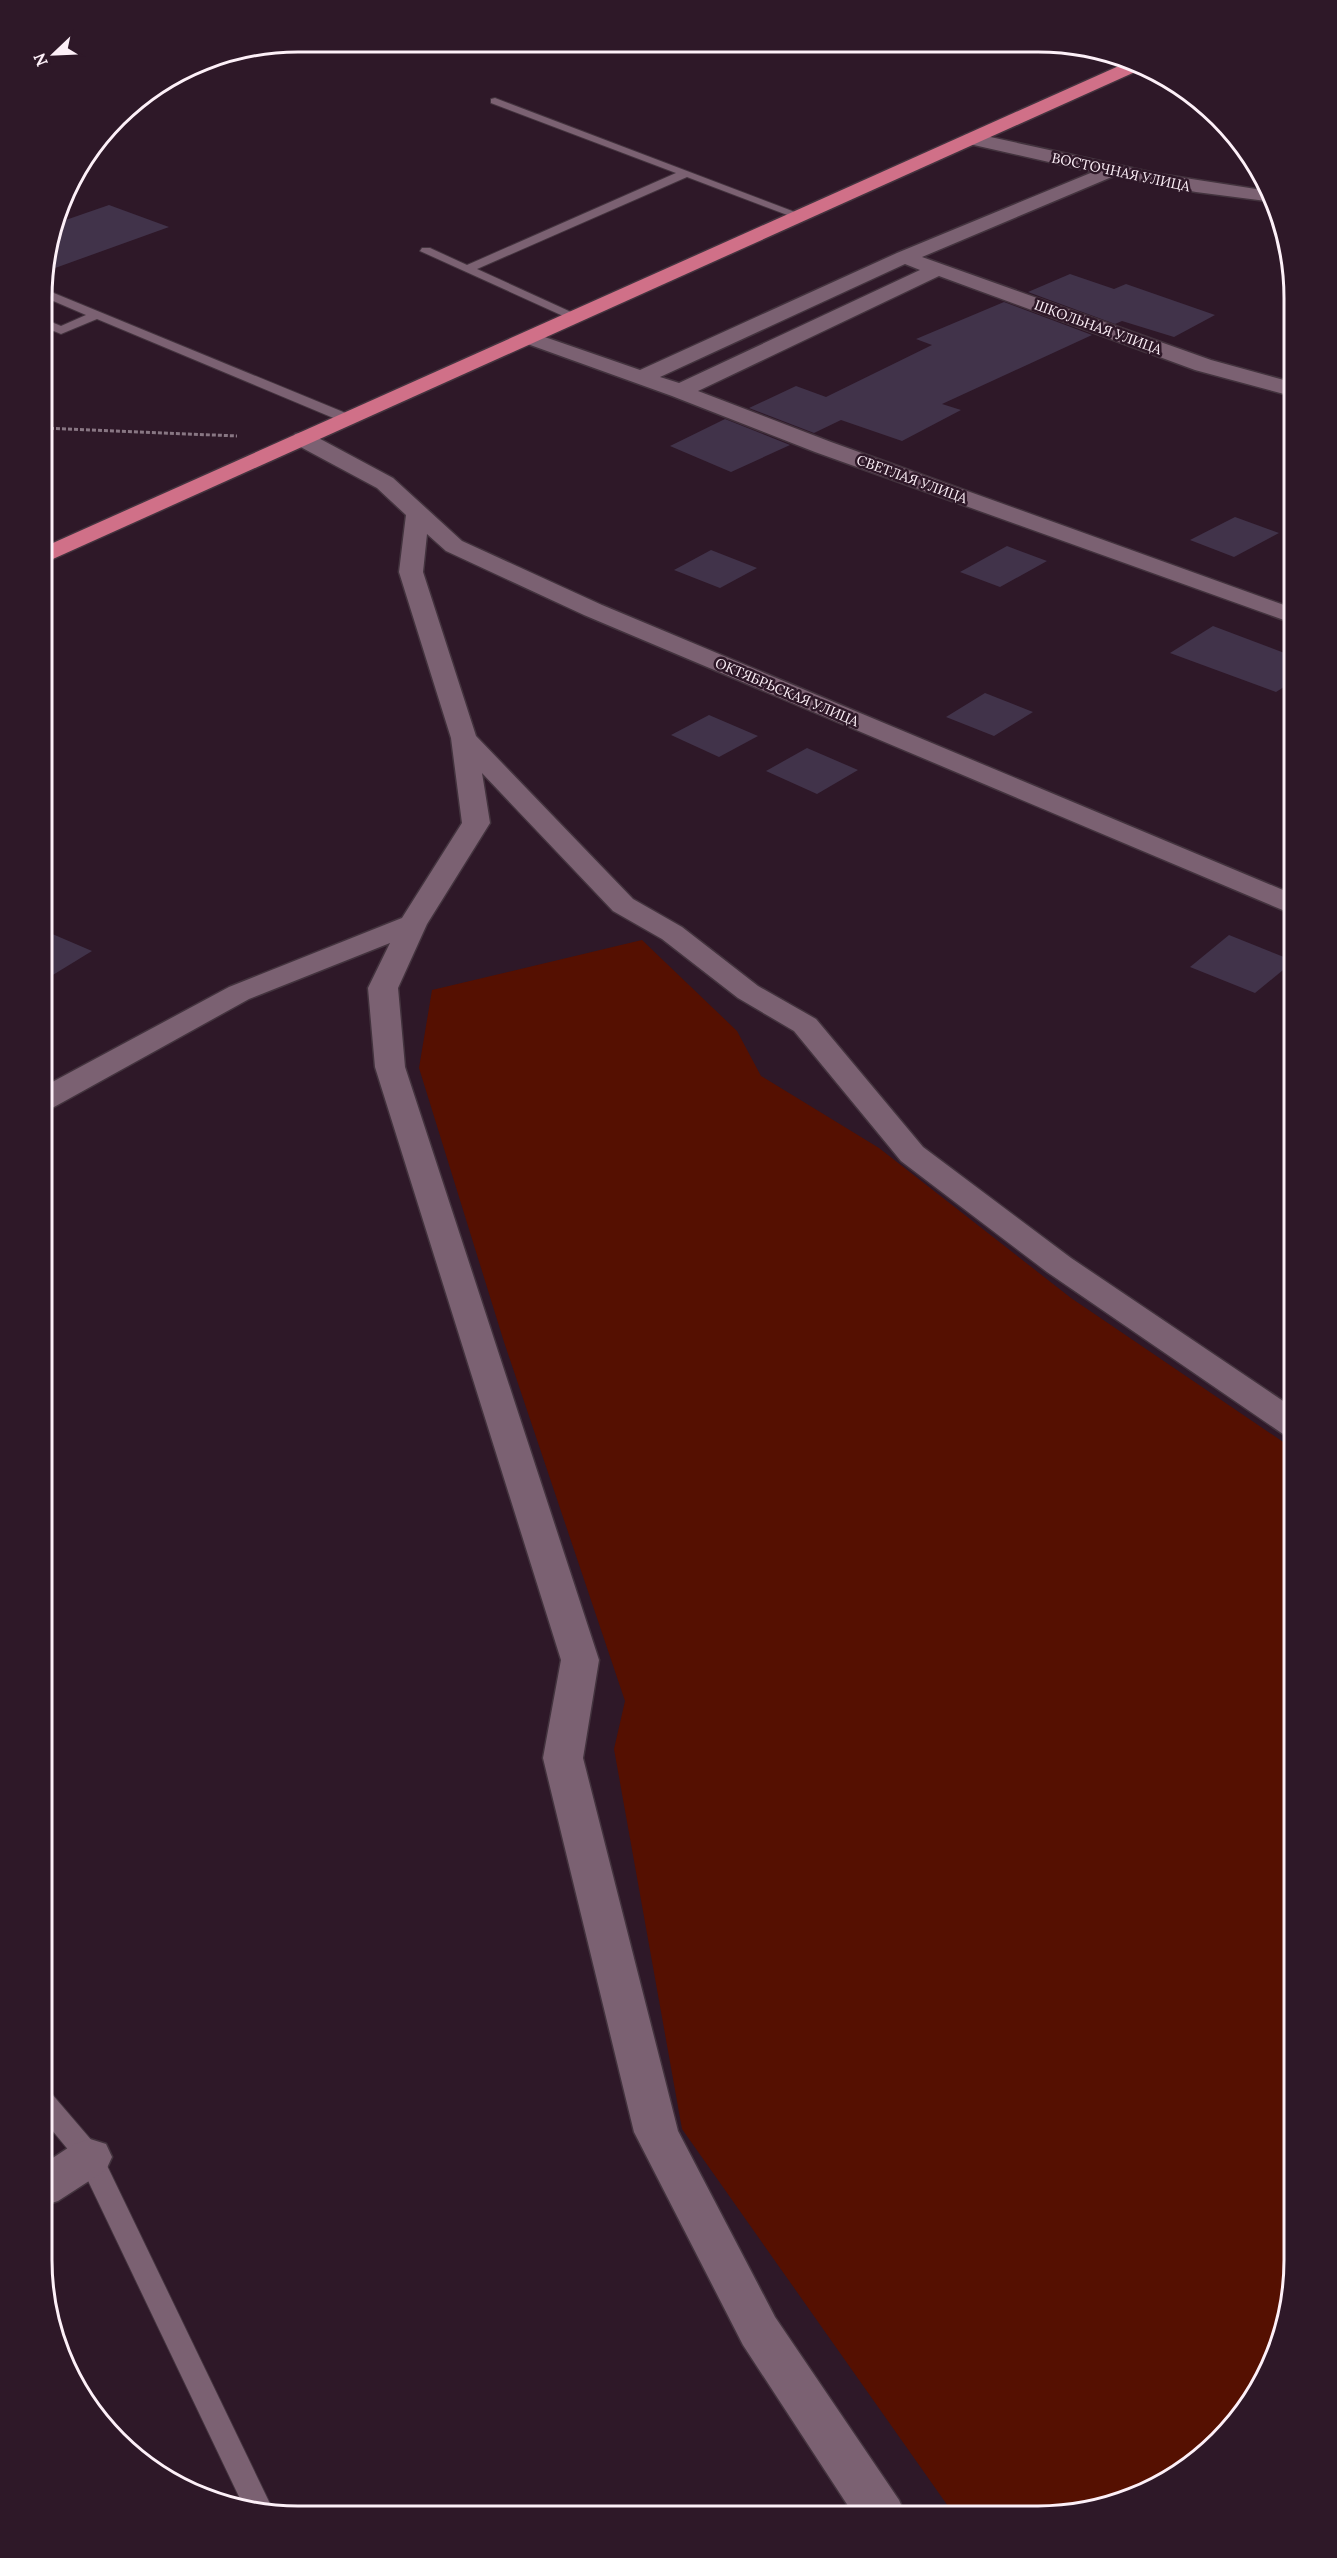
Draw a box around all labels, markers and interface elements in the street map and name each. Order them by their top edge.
north arrow [24,24,84,84]
text: N [29,50,52,69]
street label: ВОСТОЧНАЯ УЛИЦА [1050,149,1192,196]
street label: ШКОЛЬНАЯ УЛИЦА [1032,296,1164,358]
street label: СВЕТЛАЯ УЛИЦА [854,451,970,507]
street label: ОКТЯБРЬСКАЯ УЛИЦА [712,654,862,731]

